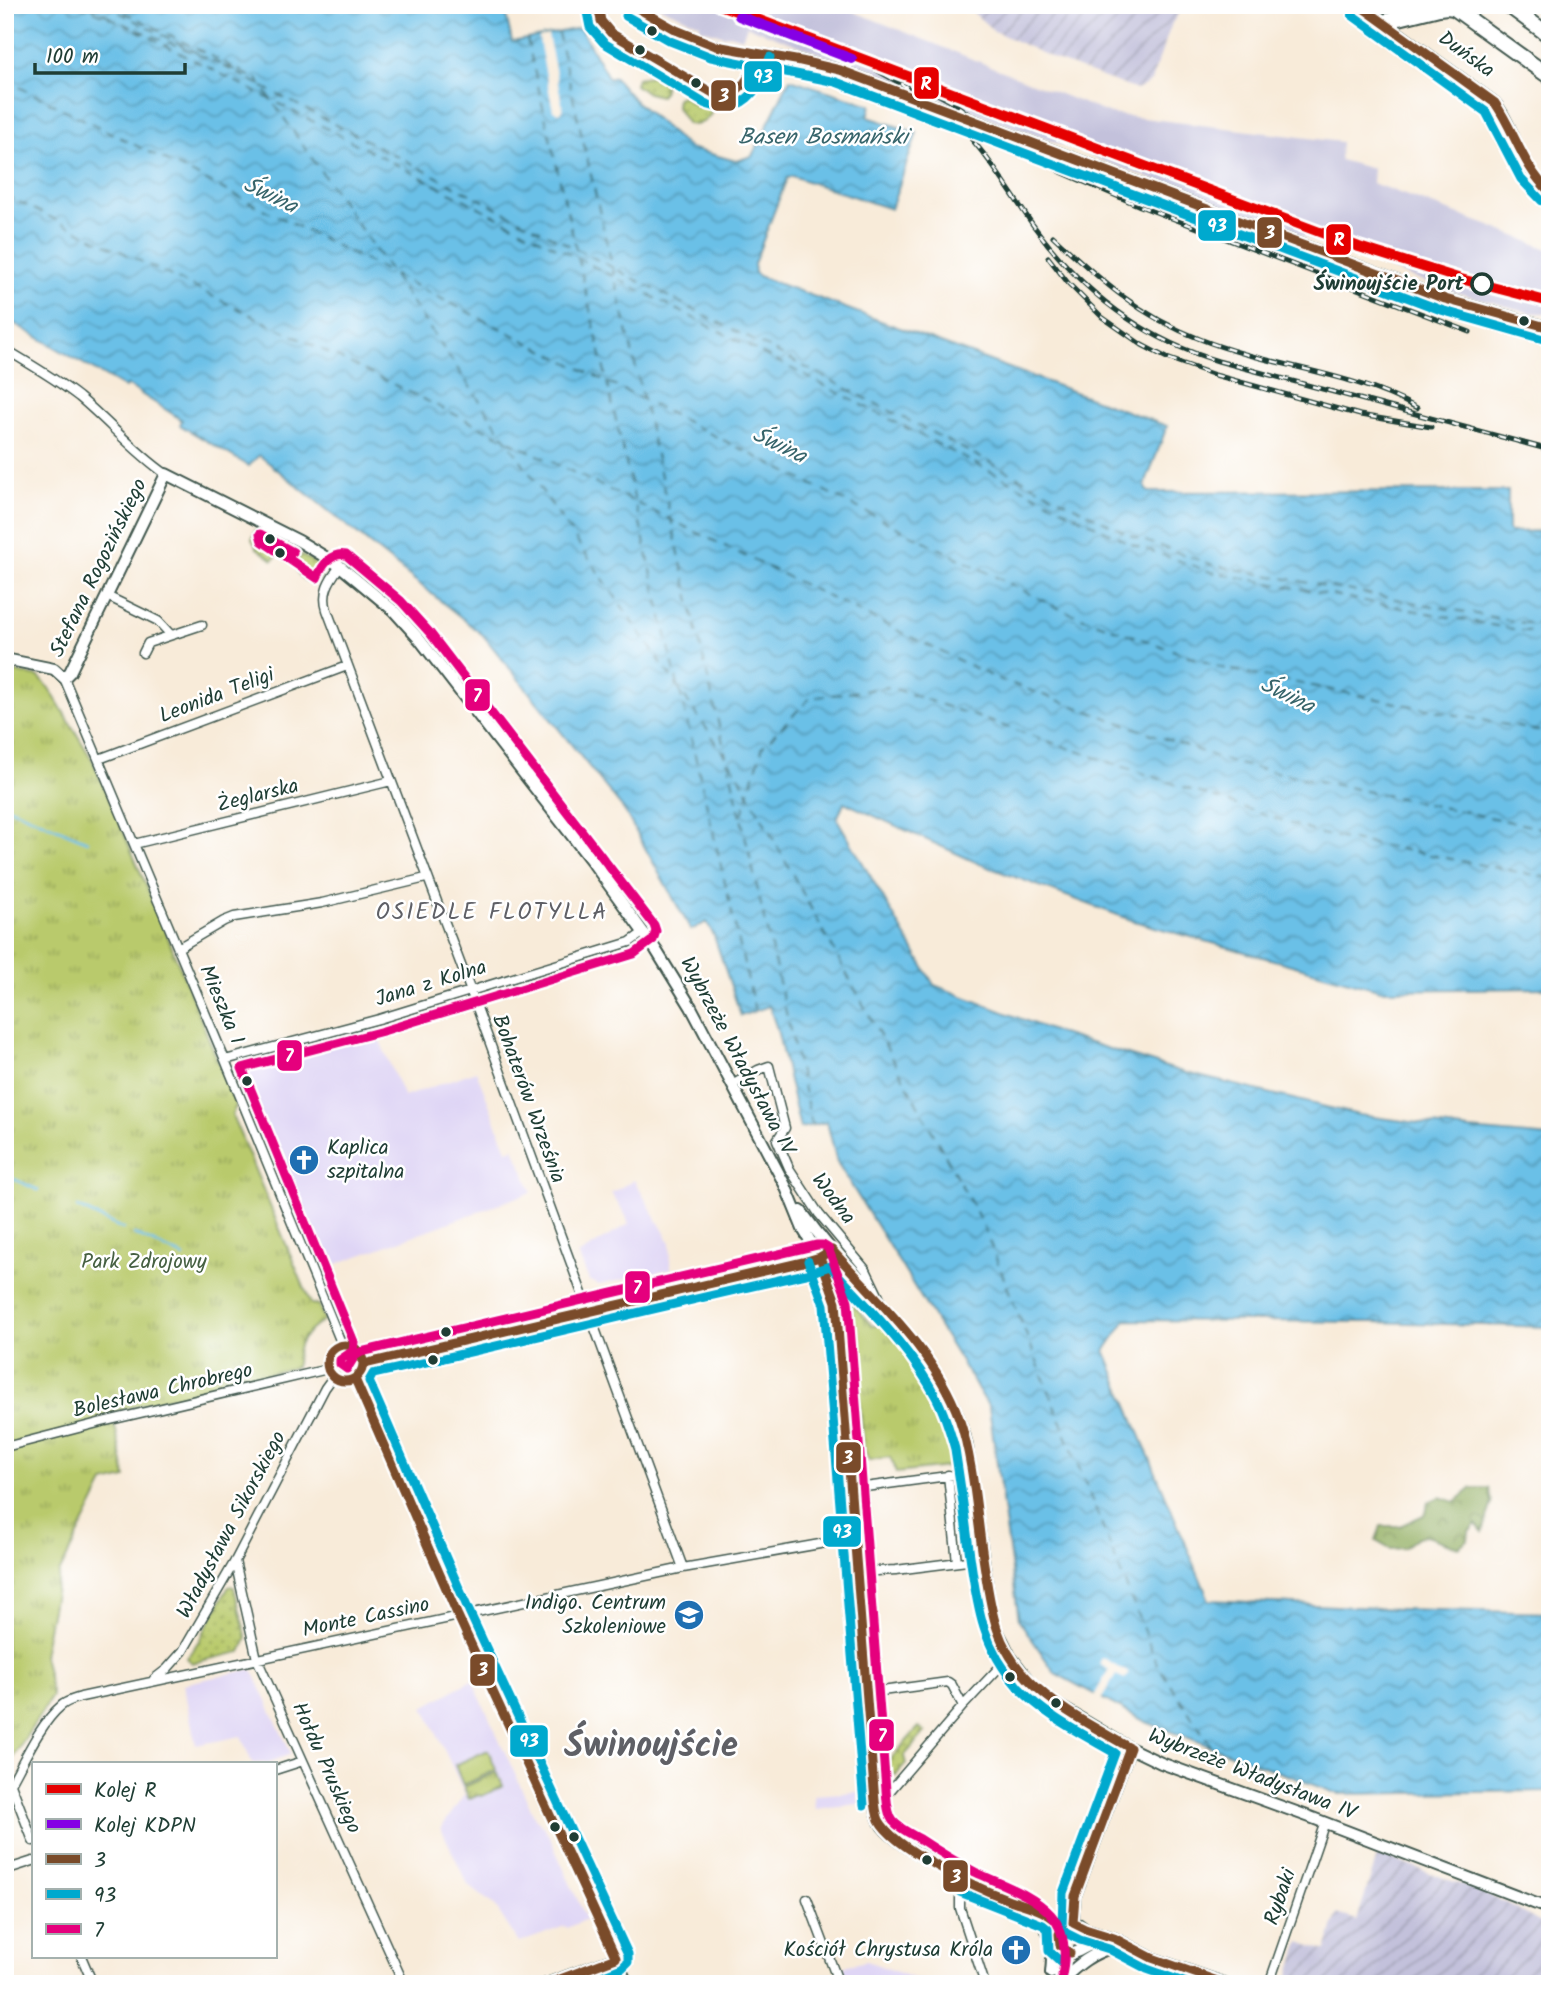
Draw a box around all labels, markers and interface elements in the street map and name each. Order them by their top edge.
street label: Duńska [1431,23,1501,87]
unlabelled marker [645,24,659,38]
scale bar [35,32,186,76]
text: 100 m [46,41,99,74]
unlabelled marker [633,43,647,57]
line badge: 93 [743,60,783,93]
text: 93 [753,63,773,93]
line badge: R [913,66,940,100]
text: R [920,70,932,100]
unlabelled marker [689,76,703,90]
line badge: 3 [710,79,737,112]
text: 3 [718,82,729,112]
water label: Basen Bosmański [738,120,912,156]
water label: Świna [237,168,305,225]
line badge: 93 [1197,209,1237,242]
text: 93 [1207,212,1227,242]
line badge: 3 [1256,216,1283,249]
text: 3 [1264,219,1275,249]
line badge: R [1325,223,1352,256]
text: R [1333,226,1345,256]
place label: Świnoujście Port [1313,268,1465,301]
marker: Świnoujście Port [1471,273,1493,295]
unlabelled marker [1517,314,1531,328]
water label: Świna [746,418,814,475]
street label: Stefana Rogozińskiego [41,473,157,663]
unlabelled marker [263,532,277,546]
unlabelled marker [273,546,287,560]
street label: Leonida Teligi [155,659,280,733]
water label: Świna [1254,668,1322,725]
line badge: 7 [464,678,491,712]
text: 7 [473,682,483,712]
street label: Żeglarska [214,770,302,822]
district label: OSIEDLE FLOTYLLA [376,895,608,931]
street label: Jana z Kolna [371,951,491,1017]
street label: Wybrzeże Władysława IV [671,951,804,1163]
street label: Mieszka I [189,960,253,1050]
street label: Bohaterów Września [482,1010,574,1188]
line badge: 7 [276,1039,303,1072]
text: 7 [285,1042,295,1072]
unlabelled marker [240,1074,254,1088]
place label: Kaplica szpitalna [327,1132,404,1189]
church icon: Kaplica szpitalna [287,1143,321,1177]
street label: Wodna [803,1166,863,1232]
park label: Park Zdrojowy [81,1246,207,1279]
line badge: 7 [624,1270,651,1304]
text: 7 [633,1274,643,1304]
unlabelled marker [439,1325,453,1339]
unlabelled marker [426,1353,440,1367]
street label: Bolesława Chrobrego [70,1354,256,1428]
street label: Władysława Sikorskiego [169,1425,295,1625]
line badge: 3 [835,1441,862,1474]
text: 3 [842,1444,853,1474]
line badge: 93 [822,1515,862,1548]
text: 93 [832,1518,852,1548]
place label: Indigo. Centrum Szkoleniowe [525,1587,667,1644]
street label: Monte Cassino [299,1588,433,1648]
school or university icon: Indigo. Centrum Szkoleniowe [672,1598,706,1632]
line badge: 3 [469,1653,496,1687]
text: 3 [477,1656,488,1686]
unlabelled marker [1003,1670,1017,1684]
unlabelled marker [1049,1696,1063,1710]
street label: Hołdu Pruskiego [282,1697,370,1839]
line badge: 7 [868,1718,895,1752]
district label: Świnoujście [564,1719,738,1775]
street label: Wybrzeże Władysława IV [1143,1720,1363,1831]
text: 7 [878,1722,888,1752]
line badge: 93 [509,1724,549,1758]
text: 93 [519,1727,539,1757]
legend [32,1762,276,1958]
text: Kolej R [94,1775,157,1808]
text: Kolej KDPN [94,1810,196,1843]
unlabelled marker [548,1820,562,1834]
unlabelled marker [567,1830,581,1844]
text: 3 [94,1845,106,1878]
unlabelled marker [920,1853,934,1867]
line badge: 3 [942,1859,969,1893]
text: 3 [950,1863,961,1893]
street label: Rybaki [1256,1863,1306,1930]
text: 93 [94,1880,116,1913]
text: 7 [94,1915,105,1948]
church icon: Kościół Chrystusa Króla [999,1933,1033,1967]
place label: Kościół Chrystusa Króla [783,1934,993,1967]

